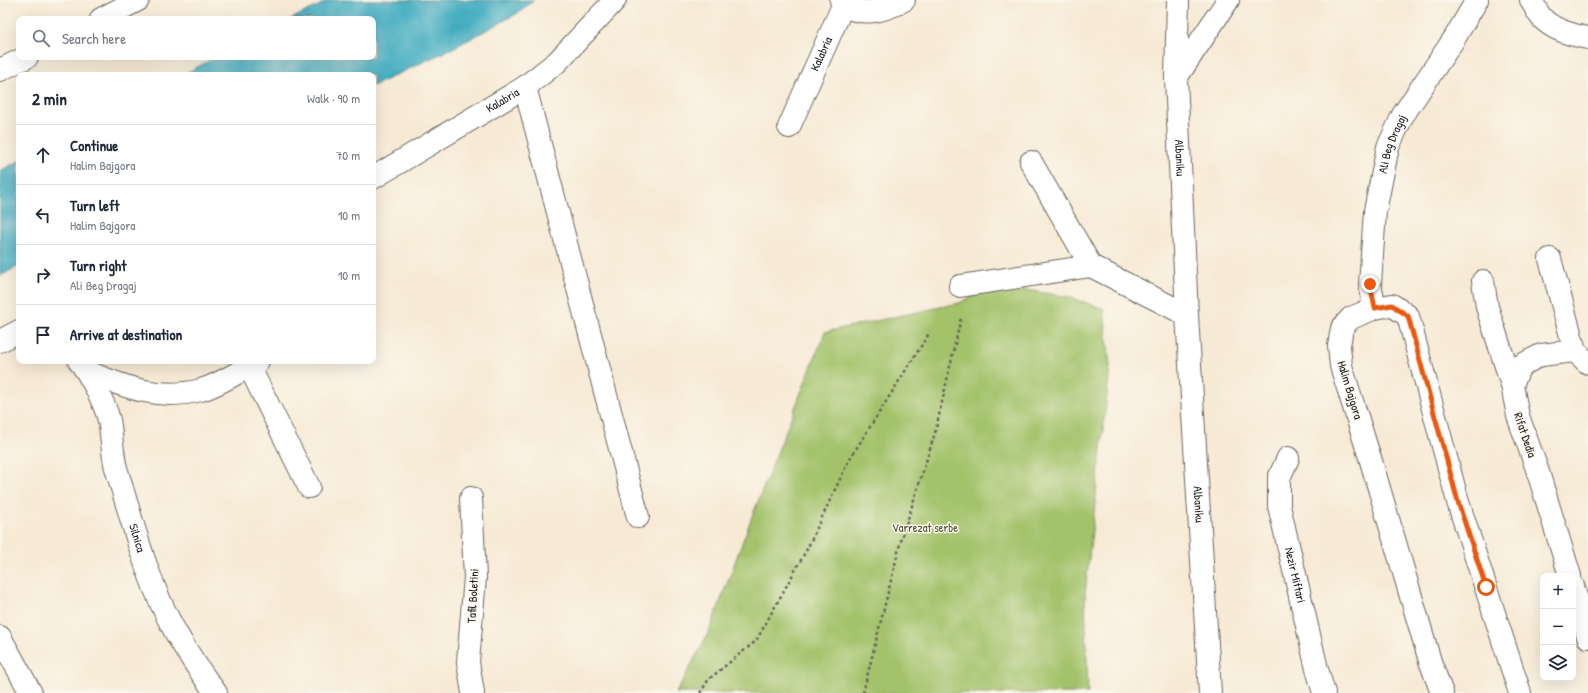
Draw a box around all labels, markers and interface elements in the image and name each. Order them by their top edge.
search box [16,16,376,60]
icon: search [30,27,52,49]
text: Search here [62,28,126,49]
street label: Kalabria [806,34,836,74]
street label: Kalabria [483,83,522,117]
text: 2 min [32,87,67,110]
text: Walk · 90 m [307,89,360,107]
street label: Ali Beg Dragaj [1374,112,1410,175]
text: Continue [70,135,118,156]
street label: Albaniku [1171,139,1190,177]
icon: ahead [32,144,54,166]
text: 70 m [336,146,360,164]
text: Halim Bajgora [70,156,135,174]
text: Turn left [70,195,120,216]
icon: left [32,204,54,226]
text: 10 m [338,206,360,224]
text: Halim Bajgora [70,216,135,234]
text: Turn right [70,255,126,276]
icon: right [32,264,54,286]
text: 10 m [338,266,360,284]
route end [1361,275,1379,293]
text: Ali Beg Dragaj [70,276,136,294]
icon: arrive [32,324,54,346]
text: Arrive at destination [70,324,182,345]
street label: Halim Bajgora [1334,359,1367,421]
street label: Rifat Dedia [1510,410,1541,460]
street label: Albaniku [1189,486,1209,523]
park label: Varrezat serbe [892,519,958,536]
street label: Silnica [125,521,150,554]
street label: Nezir Miftari [1281,546,1310,605]
street label: Tafil Boletini [463,568,482,624]
map controls [1540,573,1576,681]
button: + [1540,573,1576,609]
route start [1477,578,1495,596]
button: − [1540,609,1576,645]
button: layers [1540,645,1576,681]

